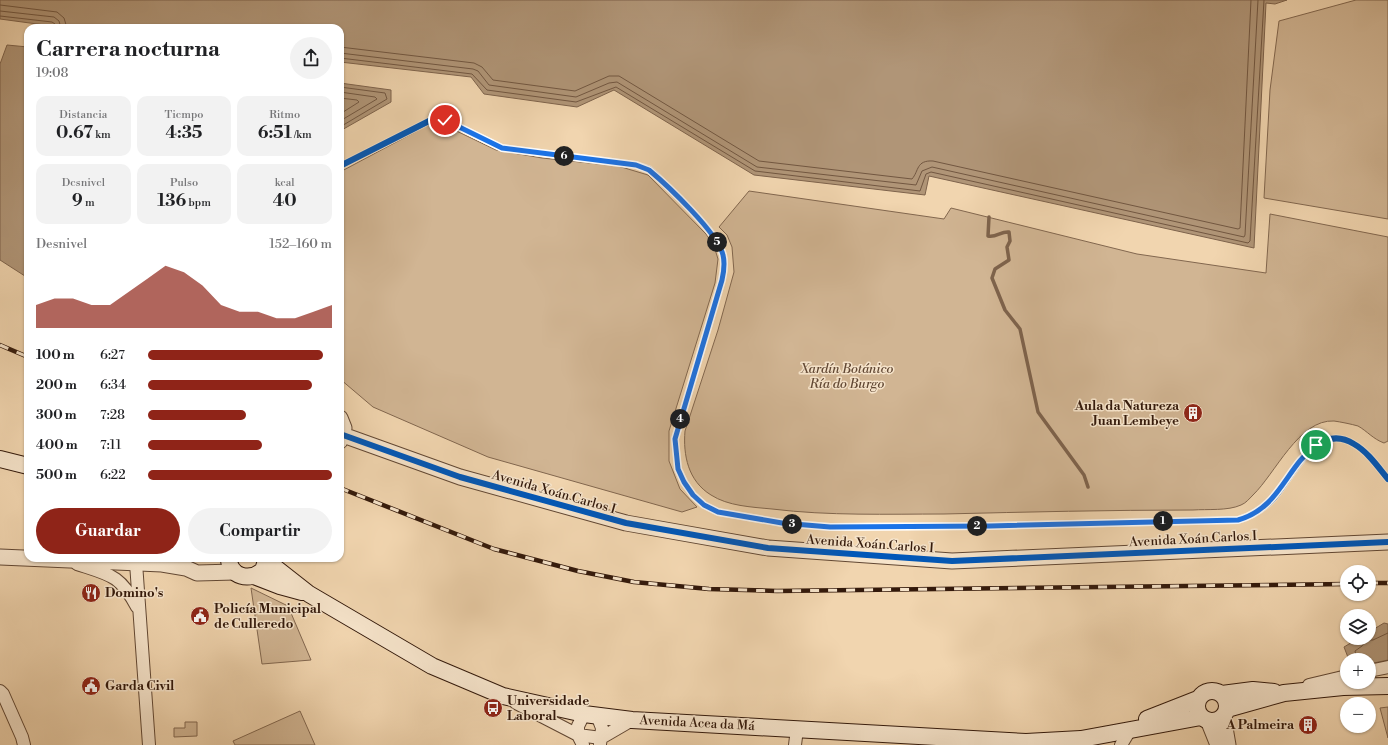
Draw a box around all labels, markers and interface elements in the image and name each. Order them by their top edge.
text: Carrera nocturna [36,36,220,63]
button: share [290,37,332,79]
text: 19:08 [36,65,69,81]
pin [428,103,462,137]
text: Distancia [59,108,107,122]
text: Tiempo [165,108,203,122]
text: Ritmo [269,108,300,122]
icon: check [434,109,456,131]
text: 0.67 [56,122,93,144]
text: 4:35 [166,122,202,144]
text: 6:51 [258,122,292,144]
text: km [93,128,111,142]
text: /km [292,128,312,142]
pin: 6 [554,146,574,166]
text: 6 [561,149,567,163]
text: Desnivel [62,176,105,190]
text: Pulso [170,176,198,190]
text: kcal [275,176,295,190]
text: 9 [72,190,83,212]
text: 136 [157,190,186,212]
text: 40 [273,190,297,212]
text: m [83,196,95,210]
text: bpm [186,196,211,210]
pin: 5 [707,232,727,252]
text: 5 [714,235,720,249]
text: Desnivel [36,236,87,252]
text: 152–160 m [269,236,332,252]
text: 100 m [36,347,75,363]
text: 6:27 [100,347,125,363]
park label: Xardín Botánico Ría do Burgo [800,361,894,392]
text: 200 m [36,377,77,393]
text: 6:34 [100,377,126,393]
place label: Aula da Natureza Juan Lembeye [1074,398,1180,429]
building icon: Aula da Natureza Juan Lembeye [1182,402,1204,424]
text: 300 m [36,407,77,423]
text: 7:28 [100,407,125,423]
pin: 4 [670,409,690,429]
text: 4 [676,412,684,426]
pin [1299,428,1333,462]
icon: arrive [1305,434,1327,456]
text: 400 m [36,437,78,453]
text: 7:11 [100,437,121,453]
street label: Avenida Xoán Carlos I [489,466,618,517]
text: 500 m [36,467,77,483]
text: 6:22 [100,467,126,483]
button: Guardar [36,508,180,554]
button: Compartir [188,508,332,554]
pin: 1 [1153,511,1173,531]
pin: 3 [782,514,802,534]
text: 1 [1160,514,1166,528]
pin: 2 [967,516,987,536]
text: 3 [789,517,795,531]
text: 2 [974,519,980,533]
street label: Avenida Xoán Carlos I [1128,528,1257,550]
street label: Avenida Xoán Carlos I [805,531,934,556]
map controls [1340,565,1376,733]
button: locate [1340,565,1376,601]
restaurant icon: Domino's [80,582,102,604]
place label: Domino's [105,585,164,601]
place label: Policía Municipal de Culleredo [214,601,322,632]
public building icon: Policía Municipal de Culleredo [189,605,211,627]
button: layers [1340,609,1376,645]
button: + [1340,653,1376,689]
public building icon: Garda Civil [80,675,102,697]
place label: Garda Civil [105,678,175,694]
place label: Universidade Laboral [507,693,589,724]
bus stop icon: Universidade Laboral [482,697,504,719]
button: − [1340,697,1376,733]
street label: Avenida Acea da Má [638,712,755,734]
building icon: A Palmeira [1297,714,1319,736]
place label: A Palmeira [1225,717,1295,733]

